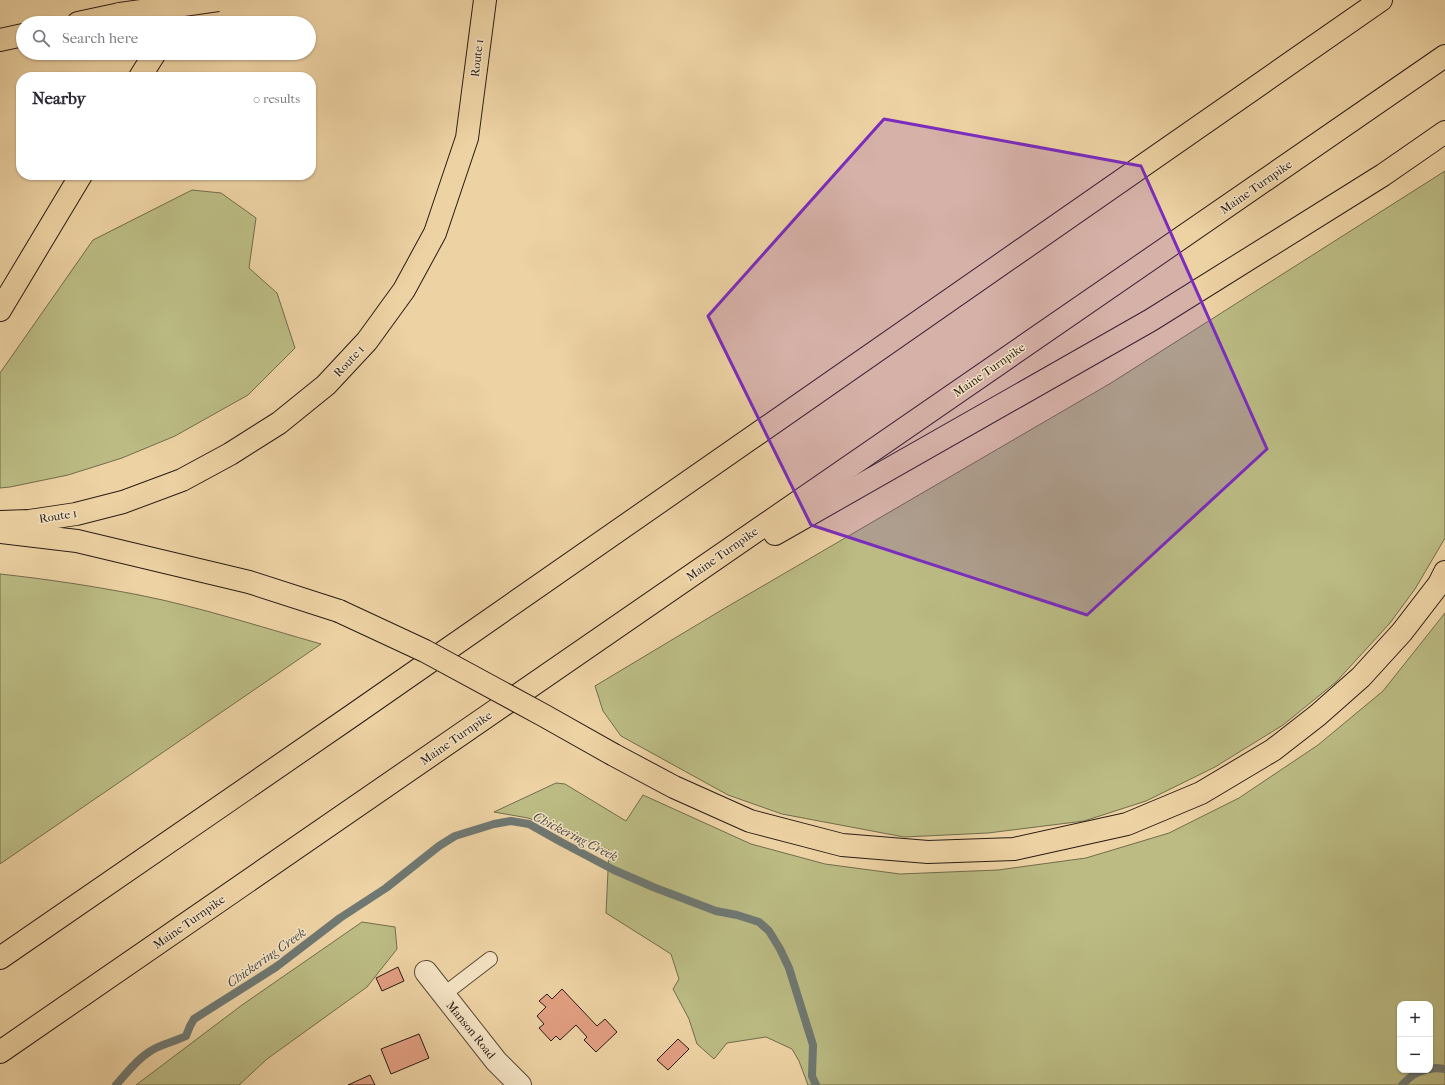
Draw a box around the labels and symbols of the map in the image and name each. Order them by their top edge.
street label: Route 1 [468,38,486,78]
street label: Maine Turnpike [1218,157,1295,217]
street label: Maine Turnpike [951,340,1028,400]
street label: Route 1 [331,342,367,380]
street label: Route 1 [38,506,78,526]
street label: Maine Turnpike [684,524,761,584]
street label: Maine Turnpike [418,708,495,768]
water label: Chickering Creek [531,809,621,864]
street label: Maine Turnpike [151,892,228,952]
water label: Chickering Creek [224,925,309,990]
street label: Manson Road [443,998,499,1062]

